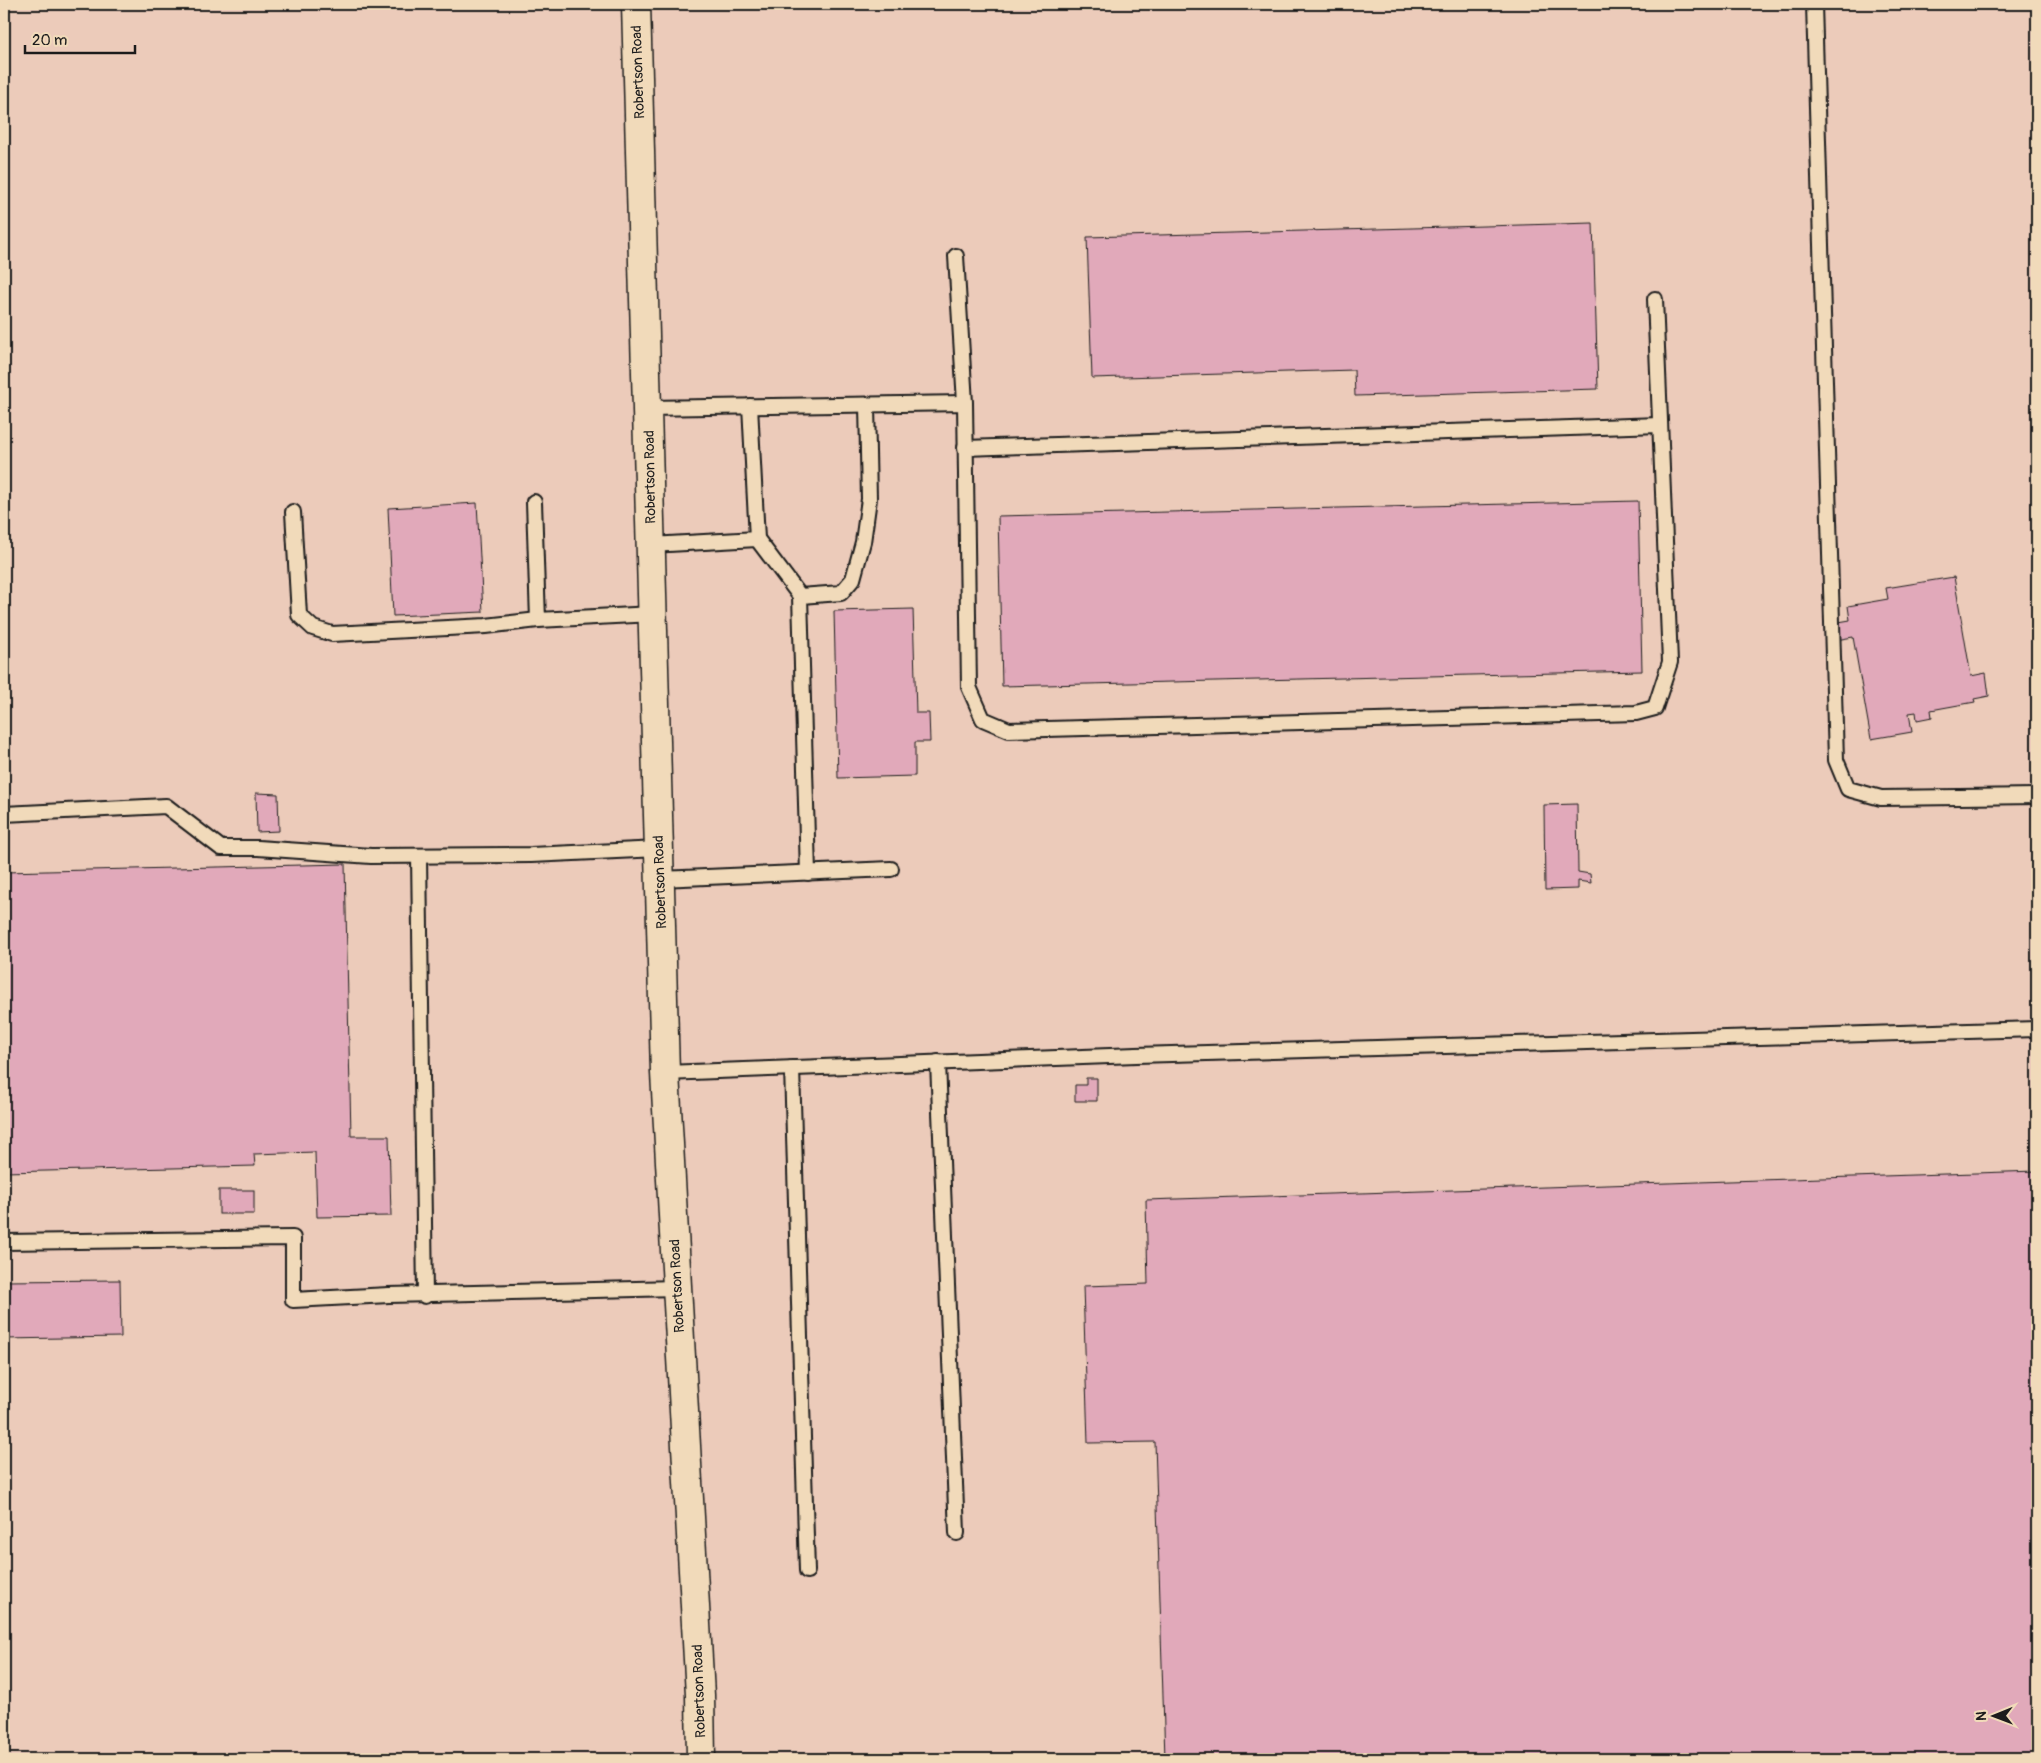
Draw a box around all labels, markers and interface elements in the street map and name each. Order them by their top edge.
scale bar [25,22,135,54]
street label: Robertson Road [628,25,648,119]
text: 20 m [32,31,67,50]
street label: Robertson Road [641,430,659,524]
street label: Robertson Road [650,835,670,929]
street label: Robertson Road [666,1239,688,1333]
street label: Robertson Road [689,1644,709,1738]
north arrow [1968,1690,2018,1740]
text: N [1973,1711,1990,1721]

